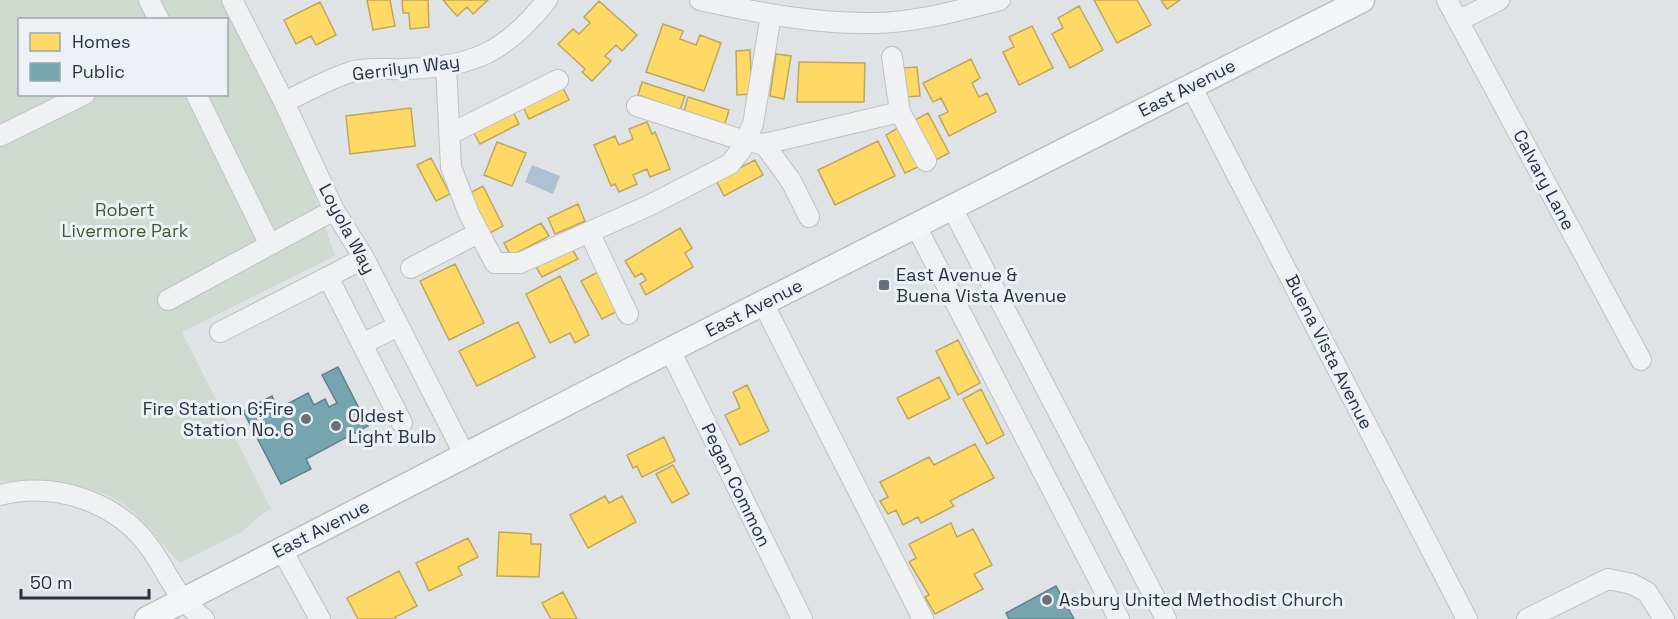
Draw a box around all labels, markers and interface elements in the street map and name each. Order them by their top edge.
legend [18,18,228,96]
text: Homes [72,30,131,53]
street label: Gerrilyn Way [351,49,461,86]
street label: East Avenue [1134,53,1239,122]
text: Public [72,60,125,83]
street label: Calvary Lane [1508,126,1581,234]
street label: Loyola Way [314,180,381,278]
park label: Robert Livermore Park [62,198,189,242]
place label: East Avenue & Buena Vista Avenue [896,263,1067,307]
street label: Buena Vista Avenue [1280,270,1378,433]
street label: East Avenue [701,273,806,342]
marker: East Avenue & Buena Vista Avenue [877,278,891,292]
place label: Fire Station 6;Fire Station No. 6 [143,397,294,441]
place label: Oldest Light Bulb [348,404,436,448]
marker: Fire Station 6;Fire Station No. 6 [299,412,313,426]
marker: Oldest Light Bulb [329,419,343,433]
street label: Pegan Common [697,419,776,550]
street label: East Avenue [268,494,373,563]
scale bar [21,562,148,600]
text: 50 m [30,571,72,594]
place label: Asbury United Methodist Church [1059,588,1343,611]
marker: Asbury United Methodist Church [1040,593,1054,607]

